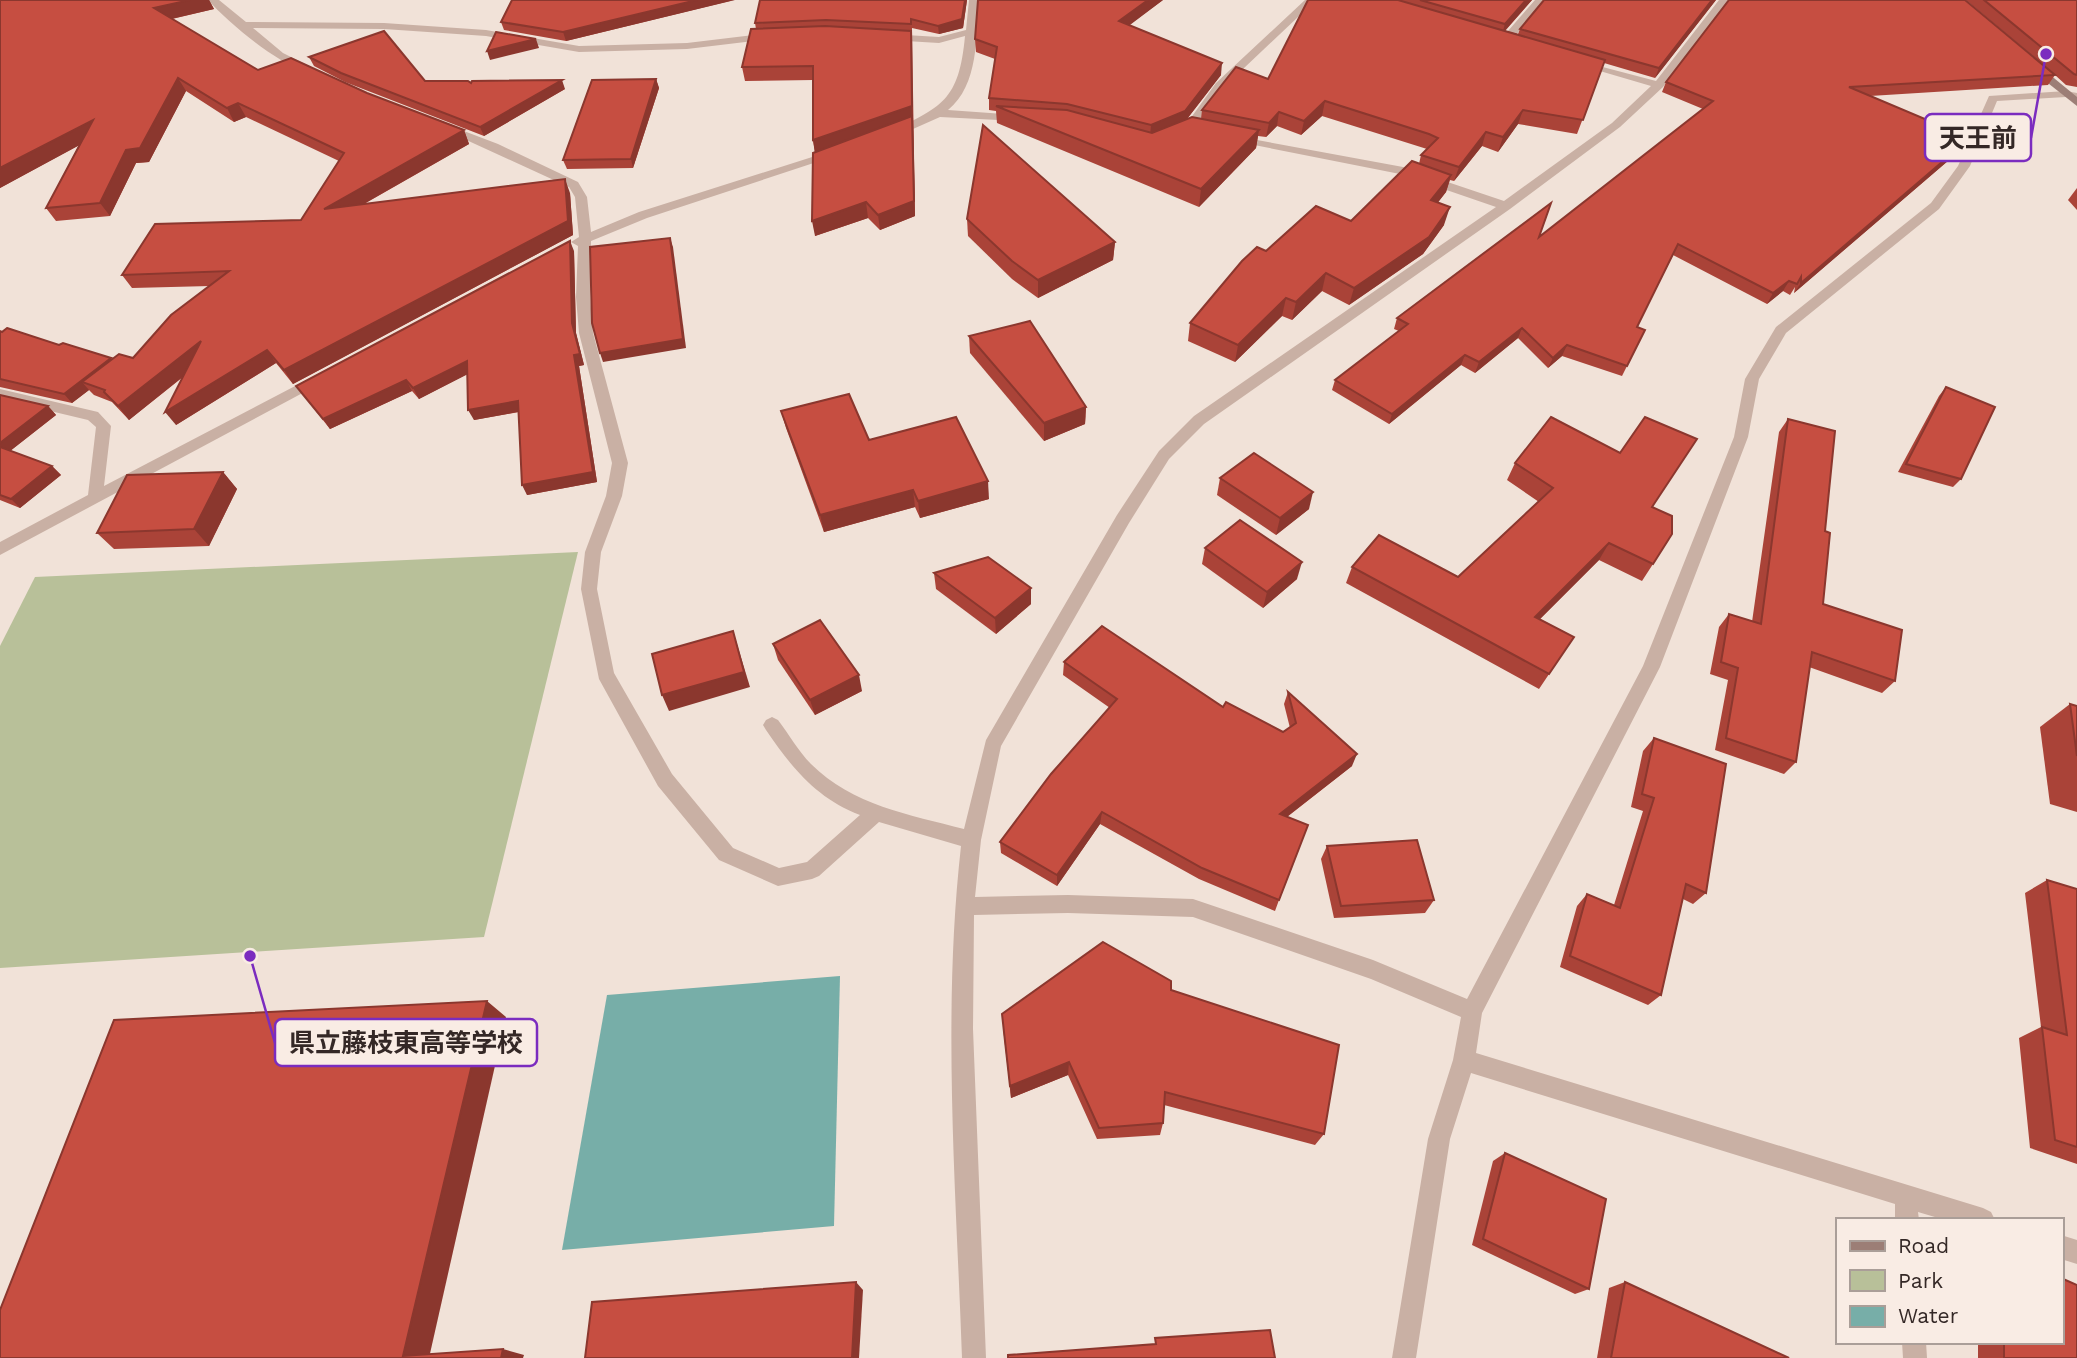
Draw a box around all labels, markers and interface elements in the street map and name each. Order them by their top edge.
callout: 天王前 [1925,114,2031,161]
text: 天王前 [1939,123,2017,153]
callout: 県立藤枝東高等学校 [275,1019,537,1066]
text: 県立藤枝東高等学校 [289,1028,523,1058]
legend [1836,1218,2063,1344]
text: Road [1898,1233,1949,1258]
text: Park [1898,1268,1943,1293]
text: Water [1898,1303,1959,1328]

